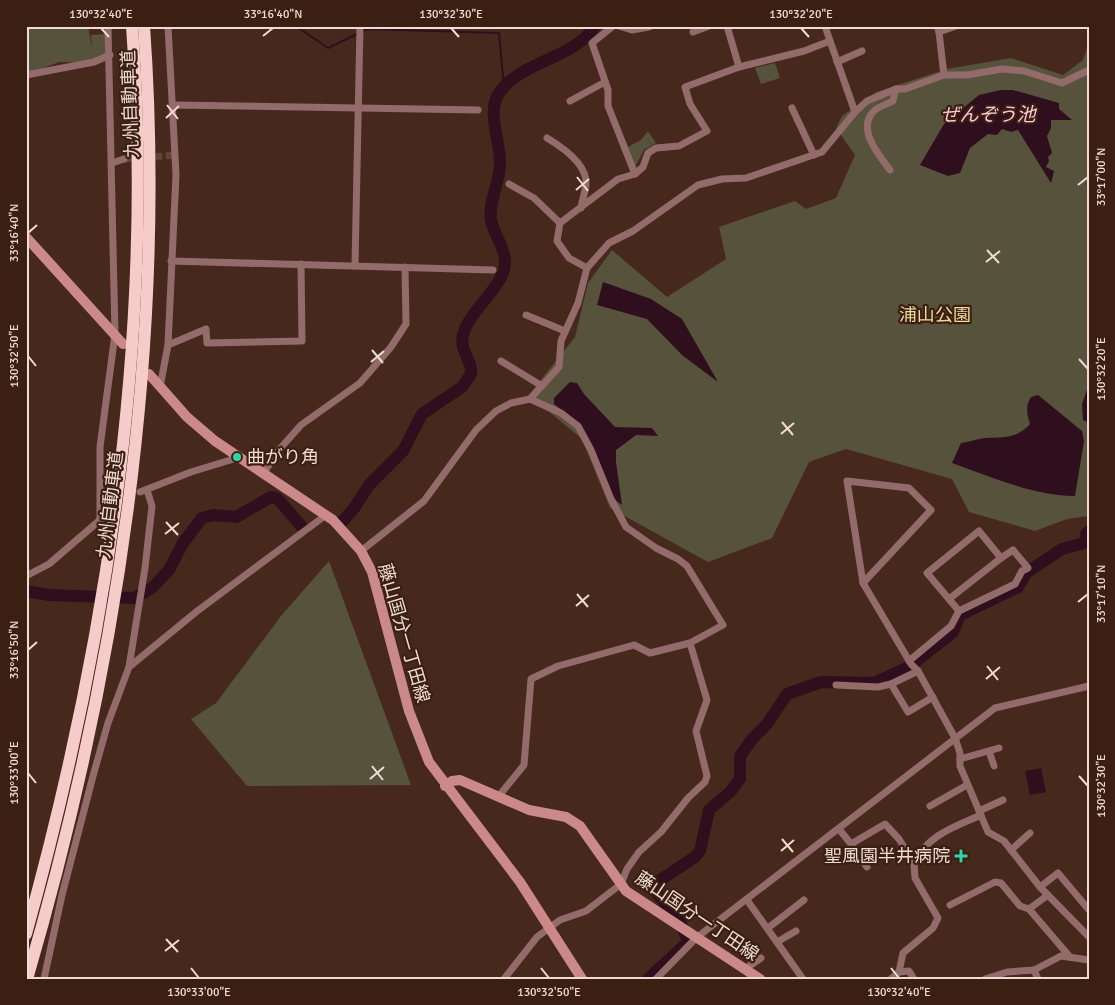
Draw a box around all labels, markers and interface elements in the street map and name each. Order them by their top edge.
text: 130°32'40"E [69,7,133,22]
text: 33°16'40"N [244,7,302,22]
text: 130°32'30"E [419,7,483,22]
text: 130°32'20"E [769,7,833,22]
street label: 九州自動車道 [117,50,143,158]
water label: ぜんぞう池 [940,103,1037,127]
text: 33°17'00"N [1094,148,1109,206]
text: 33°16'40"N [7,204,22,262]
park label: 浦山公園 [899,304,971,326]
text: 130°32'50"E [7,324,22,388]
text: 130°32'20"E [1094,337,1109,401]
place label: 曲がり角 [247,446,319,468]
street label: 九州自動車道 [93,450,127,560]
marker: 曲がり角 [231,451,243,463]
street label: 藤山国分一丁田線 [374,561,434,705]
text: 33°17'10"N [1094,565,1109,623]
text: 33°16'50"N [7,621,22,679]
text: 130°33'00"E [7,741,22,805]
text: 130°32'30"E [1094,754,1109,818]
place label: 聖風園半井病院 [824,845,950,867]
marker: 聖風園半井病院 [954,849,968,863]
street label: 藤山国分一丁田線 [631,867,763,965]
text: 130°33'00"E [167,985,231,1000]
text: 130°32'50"E [517,985,581,1000]
text: 130°32'40"E [867,985,931,1000]

